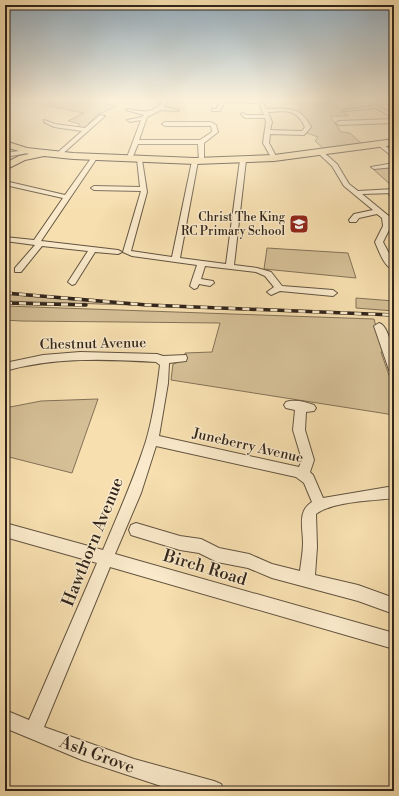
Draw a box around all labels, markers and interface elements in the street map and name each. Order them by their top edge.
place label: Christ The King RC Primary School [181,210,286,239]
school or university icon: Christ The King RC Primary School [288,213,310,235]
street label: Chestnut Avenue [40,334,146,354]
street label: Juneberry Avenue [190,424,305,467]
street label: Hawthorn Avenue [57,474,129,610]
street label: Birch Road [160,545,250,591]
street label: Ash Grove [55,731,138,779]

